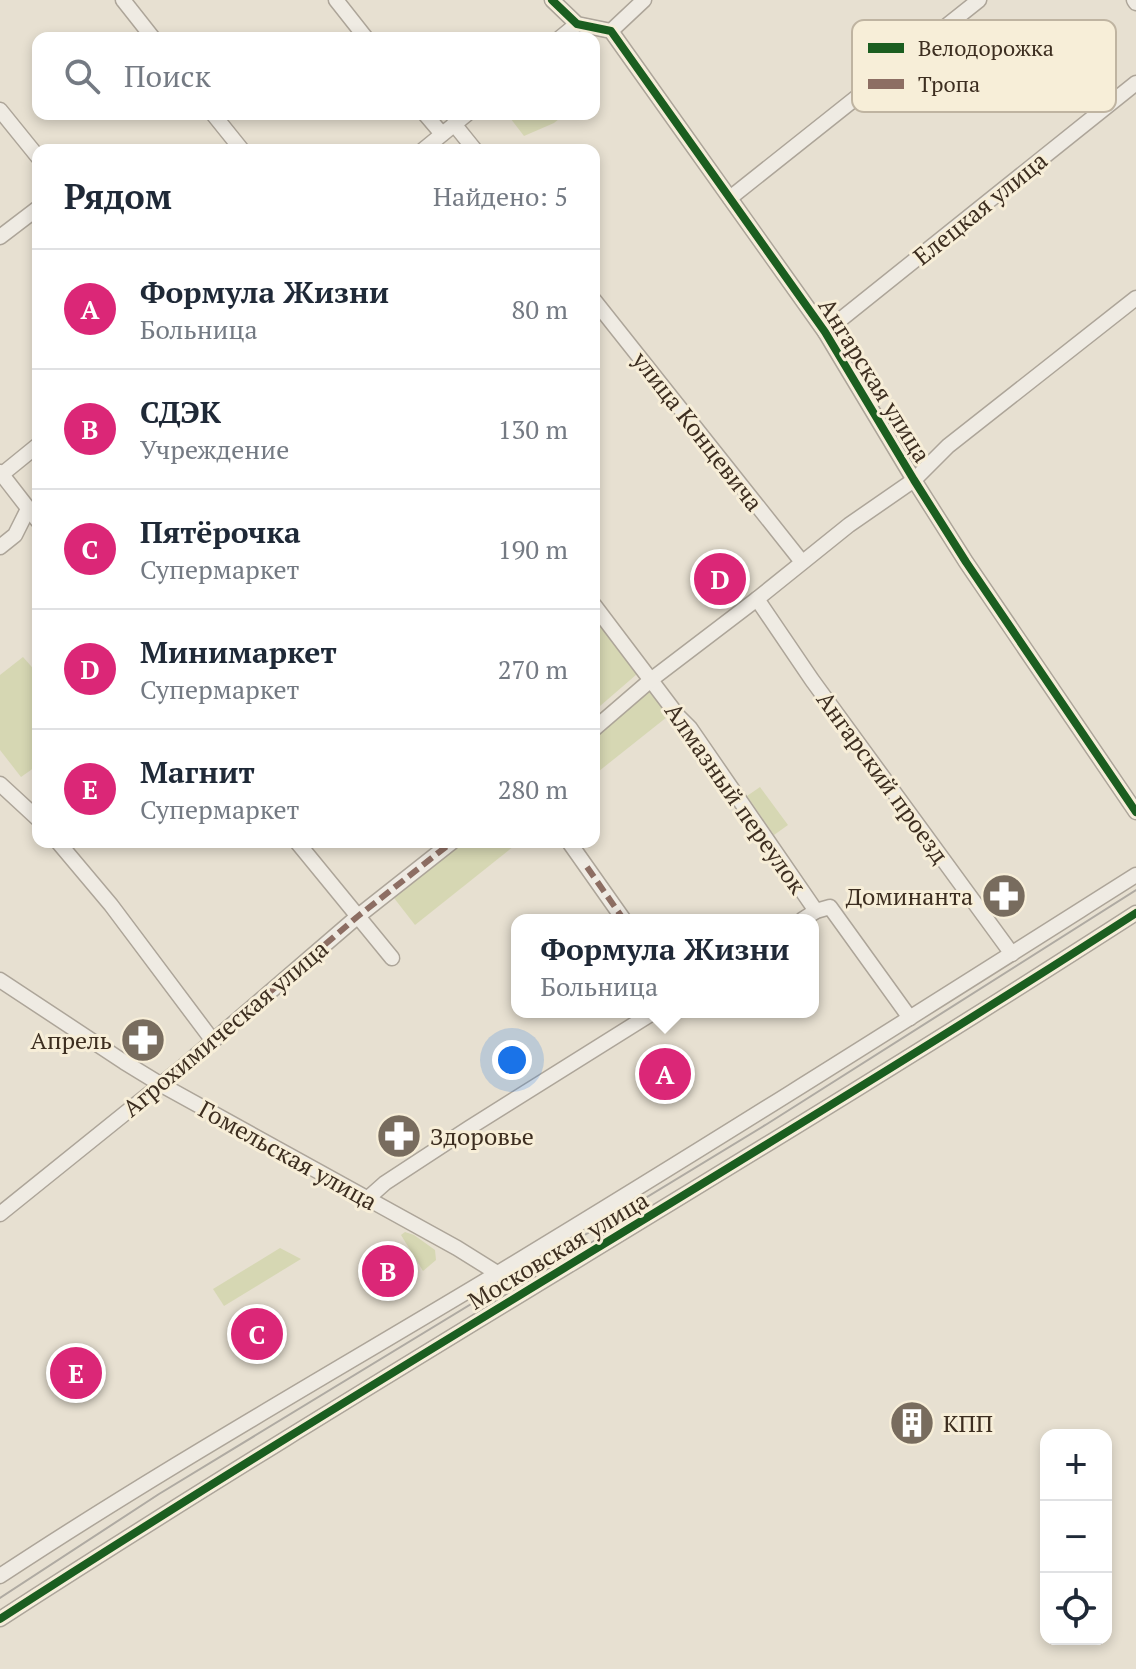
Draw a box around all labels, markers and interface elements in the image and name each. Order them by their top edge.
legend [852,20,1116,112]
search box [32,32,600,120]
text: Велодорожка [918,33,1054,62]
icon: search [60,54,104,98]
text: Поиск [124,56,211,96]
text: Тропа [918,69,980,98]
street label: Елецкая улица [906,144,1054,272]
text: Рядом [64,174,172,219]
text: Найдено: 5 [433,179,568,213]
text: Формула Жизни [140,272,389,312]
text: A [81,292,99,326]
text: 80 m [512,292,568,326]
street label: Ангарская улица [812,292,938,468]
text: Больница [140,312,258,346]
street label: улица Концевича [625,344,770,517]
text: СДЭК [140,392,221,432]
text: B [82,412,98,446]
text: 130 m [498,412,568,446]
text: Учреждение [140,432,289,466]
text: Пятёрочка [140,512,301,552]
text: C [82,532,98,566]
text: 190 m [498,532,568,566]
pin: D [694,549,746,609]
text: Супермаркет [140,552,299,586]
text: Минимаркет [140,632,337,672]
text: D [80,652,100,686]
text: 270 m [498,652,568,686]
text: Супермаркет [140,672,299,706]
street label: Ангарский проезд [810,685,956,870]
street label: Алмазный переулок [658,696,814,900]
text: Магнит [140,752,255,792]
text: E [82,772,98,806]
text: 280 m [498,772,568,806]
text: Супермаркет [140,792,299,826]
pharmacy icon: Доминанта [980,872,1028,920]
place label: Доминанта [846,880,973,912]
popup [511,914,819,1018]
text: Формула Жизни [541,929,790,969]
street label: Агрохимическая улица [115,932,335,1124]
text: Больница [541,969,658,1003]
pharmacy icon: Апрель [119,1016,167,1064]
place label: Апрель [30,1024,112,1056]
your location [492,1040,532,1080]
pin: A [639,1044,691,1104]
street label: Гомельская улица [193,1093,383,1217]
pharmacy icon: Здоровье [375,1112,423,1160]
place label: Здоровье [430,1120,534,1152]
street label: Московская улица [462,1184,654,1316]
pin: B [362,1241,414,1301]
pin: C [231,1304,283,1364]
pin: E [50,1343,102,1403]
building icon: КПП [888,1399,936,1447]
place label: КПП [943,1407,993,1439]
map controls [1040,1429,1112,1645]
button: + [1040,1429,1112,1501]
button: − [1040,1501,1112,1573]
button: locate [1040,1573,1112,1645]

